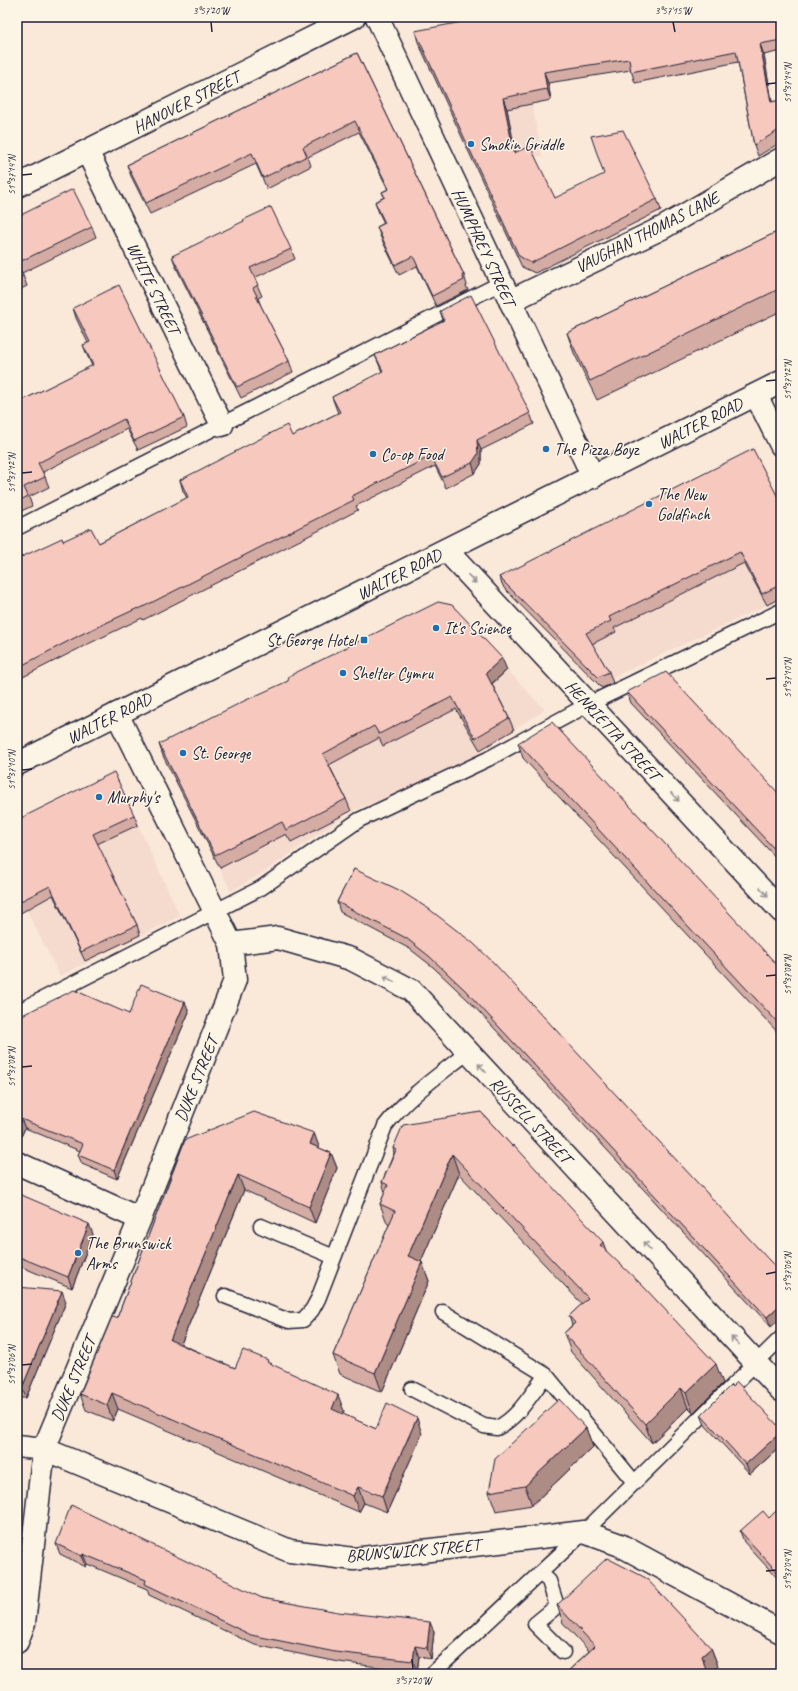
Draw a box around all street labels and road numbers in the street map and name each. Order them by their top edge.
street label: HANOVER STREET [130,65,247,138]
street label: HUMPHREY STREET [447,185,521,312]
street label: VAUGHAN THOMAS LANE [572,186,724,278]
street label: WHITE STREET [122,239,186,340]
street label: WALTER ROAD [655,392,748,454]
street label: WALTER ROAD [354,543,447,605]
street label: HENRIETTA STREET [561,676,667,788]
street label: WALTER ROAD [64,687,157,749]
street label: DUKE STREET [170,1030,225,1125]
street label: RUSSELL STREET [485,1073,579,1171]
street label: DUKE STREET [46,1330,102,1425]
street label: BRUNSWICK STREET [345,1534,485,1567]

